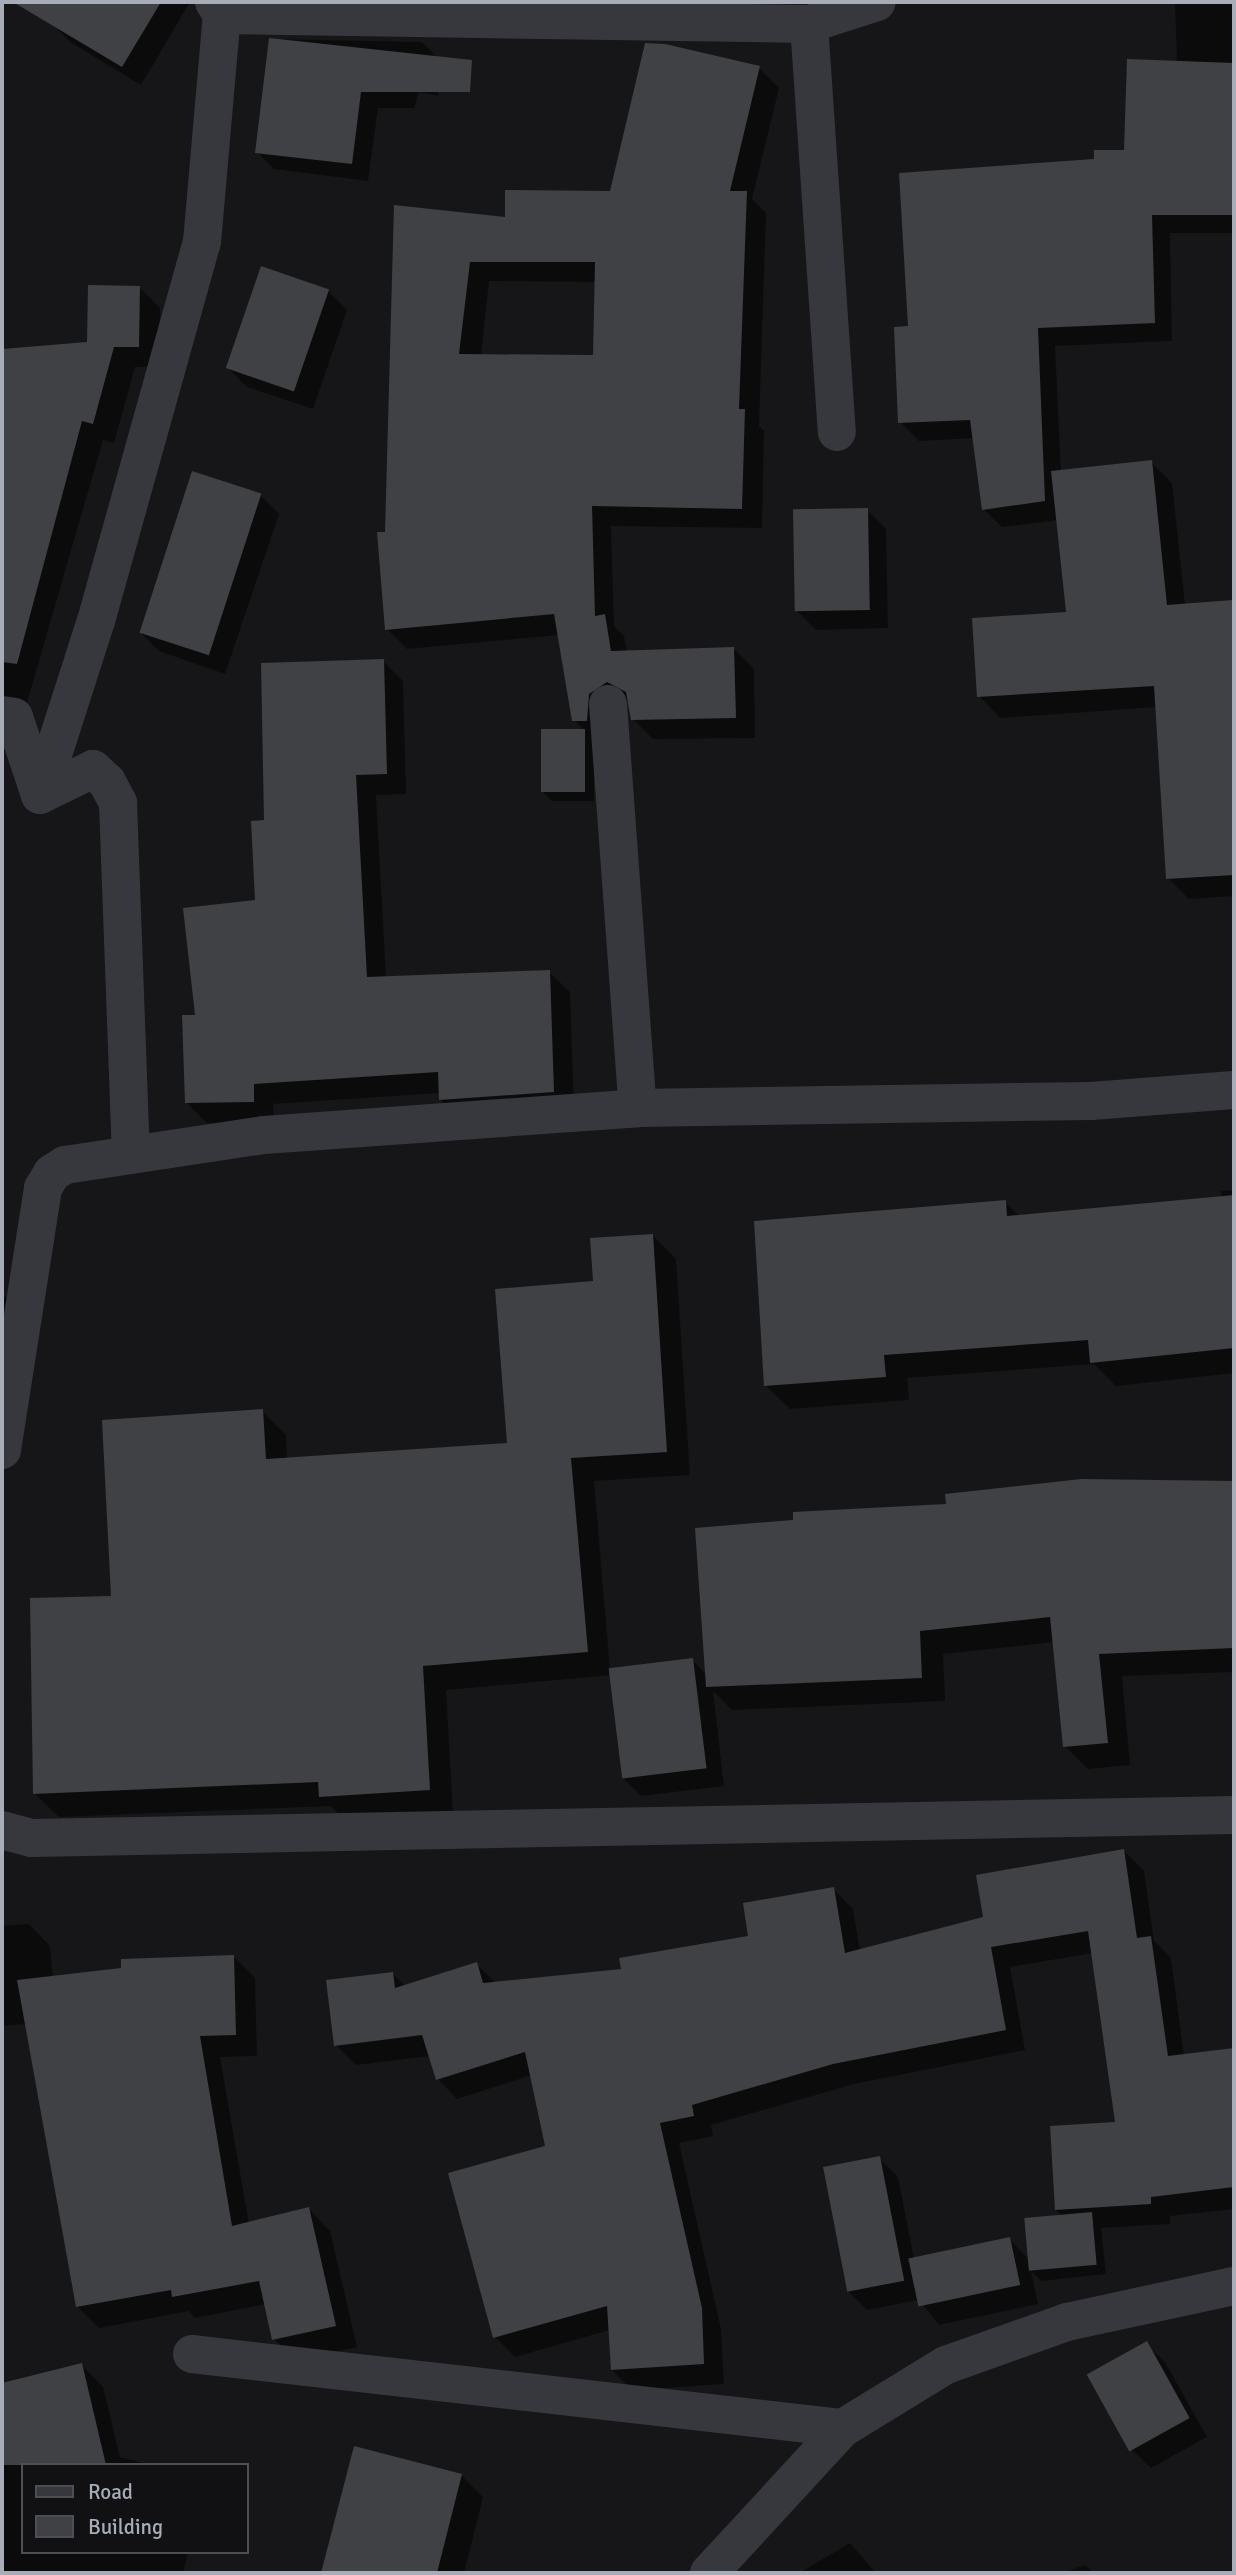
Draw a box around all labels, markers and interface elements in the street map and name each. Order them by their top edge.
legend [21,2463,248,2554]
text: Road [88,2479,133,2505]
text: Building [88,2514,163,2540]

